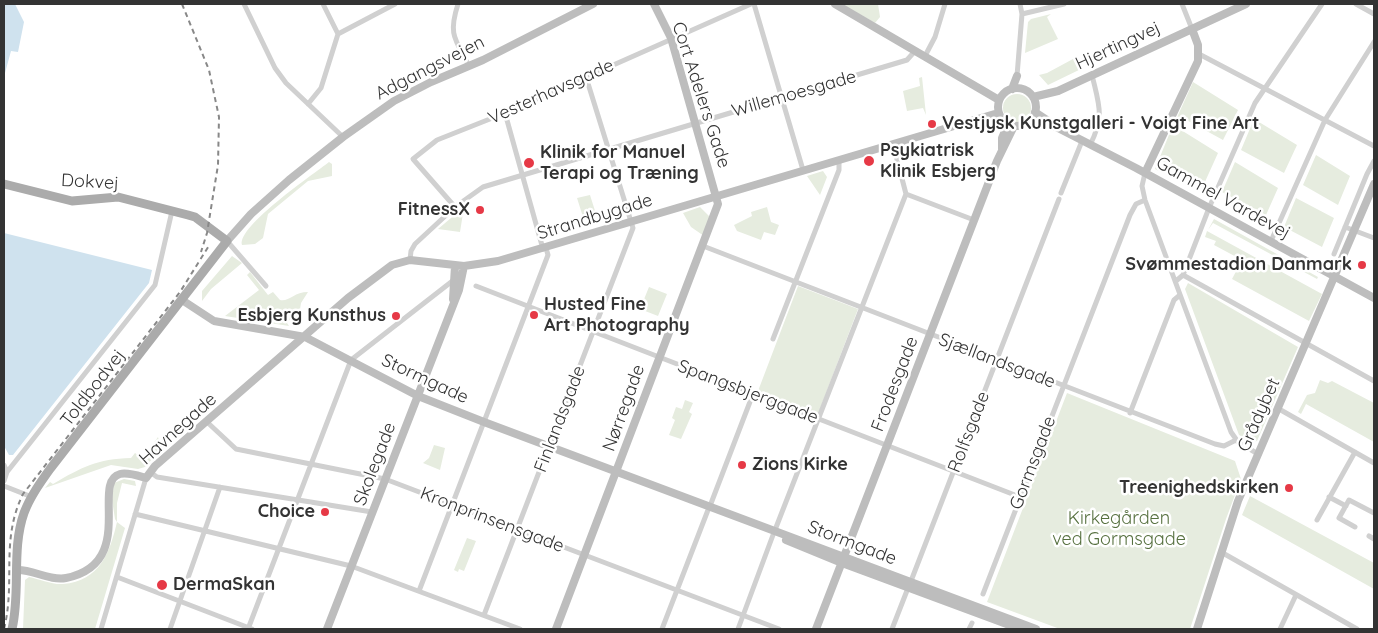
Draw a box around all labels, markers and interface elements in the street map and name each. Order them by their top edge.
street label: Hjertingvej [1072,17,1164,75]
street label: Cort Adelers Gade [667,19,735,171]
street label: Adgangsvejen [372,31,488,105]
street label: Vesterhavsgade [485,55,617,129]
street label: Willemoesgade [729,66,859,122]
place label: Vestjysk Kunstgalleri - Voigt Fine Art [942,113,1259,135]
marker: Vestjysk Kunstgalleri - Voigt Fine Art [926,118,938,130]
place label: Psykiatrisk Klinik Esbjerg [880,140,996,182]
place label: Klinik for Manuel Terapi og Træning [540,142,699,184]
street label: Gammel Vardevej [1152,152,1294,244]
marker: Psykiatrisk Klinik Esbjerg [862,154,876,168]
marker: Klinik for Manuel Terapi og Træning [522,156,536,170]
street label: Dokvej [60,170,120,194]
street label: Strandbygade [535,189,655,245]
place label: FitnessX [398,199,470,221]
marker: FitnessX [474,204,486,216]
place label: Svømmestadion Danmark [1125,254,1352,276]
marker: Svømmestadion Danmark [1356,259,1368,271]
place label: Husted Fine Art Photography [544,294,690,336]
place label: Esbjerg Kunsthus [237,305,386,327]
marker: Husted Fine Art Photography [528,309,540,321]
marker: Esbjerg Kunsthus [390,310,402,322]
street label: Sjællandsgade [936,329,1058,393]
street label: Frodesgade [867,333,923,435]
street label: Toldbodvej [56,345,130,431]
street label: Stormgade [378,349,472,409]
street label: Spangsbjerggade [675,355,821,429]
street label: Nørregade [598,362,650,454]
street label: Finlandsgade [530,363,590,475]
street label: Grådybet [1233,375,1285,455]
street label: Rolfsgade [944,388,994,476]
street label: Havnegade [135,389,221,469]
street label: Gormsgade [1005,413,1061,513]
street label: Skolegade [349,419,401,509]
place label: Zions Kirke [752,454,848,476]
marker: Zions Kirke [736,459,748,471]
place label: Treenighedskirken [1119,477,1279,499]
marker: Treenighedskirken [1283,482,1295,494]
street label: Kronprinsensgade [417,483,567,557]
place label: Choice [258,501,315,523]
marker: Choice [319,506,331,518]
park label: Kirkegården ved Gormsgade [1052,508,1186,550]
street label: Stormgade [804,516,900,570]
place label: DermaSkan [173,574,275,596]
marker: DermaSkan [155,578,169,592]

